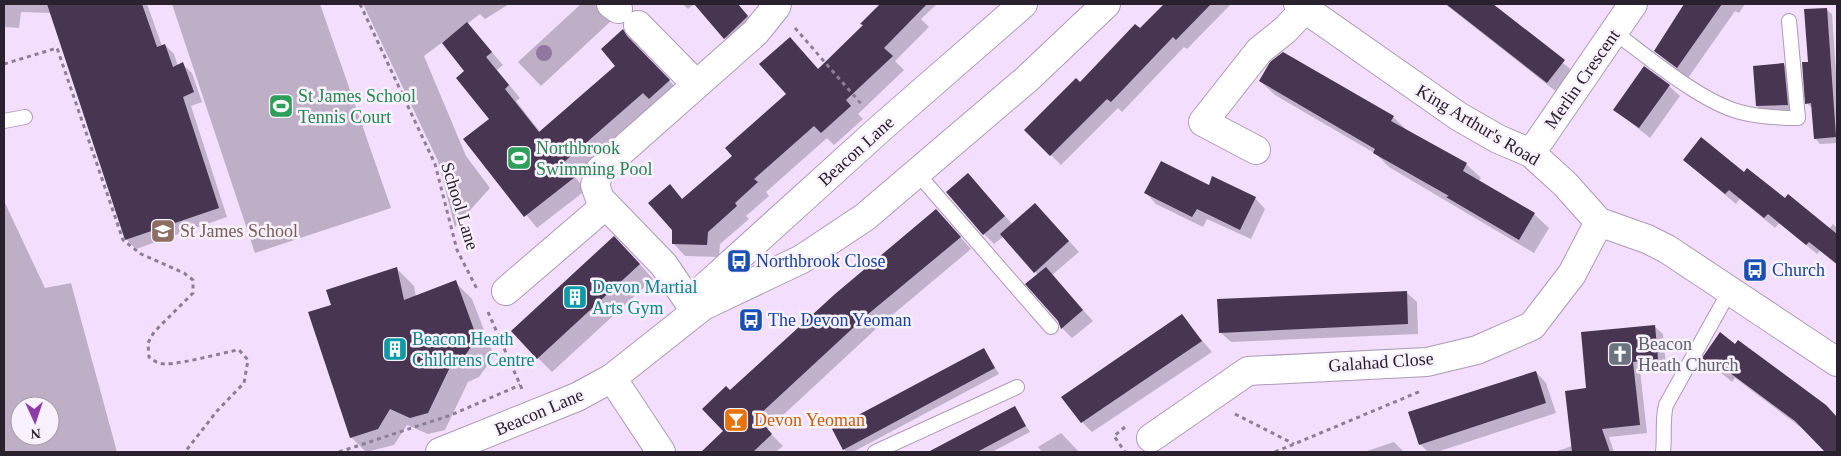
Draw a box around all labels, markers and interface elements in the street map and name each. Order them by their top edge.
street label: Merlin Crescent [1540,26,1624,132]
street label: King Arthur's Road [1413,80,1543,170]
place label: St James School Tennis Court [298,86,416,127]
sports icon: St James School Tennis Court [268,93,294,119]
street label: Beacon Lane [814,112,898,190]
place label: Northbrook Swimming Pool [536,138,653,179]
sports icon: Northbrook Swimming Pool [506,145,532,171]
street label: School Lane [437,160,483,252]
school or university icon: St James School [150,218,176,244]
place label: St James School [180,221,298,241]
bus stop icon: Northbrook Close [726,248,752,274]
place label: Northbrook Close [756,251,886,271]
bus stop icon: Church [1742,257,1768,283]
place label: Church [1772,260,1825,280]
place label: Devon Martial Arts Gym [592,277,697,318]
building icon: Devon Martial Arts Gym [562,284,588,310]
bus stop icon: The Devon Yeoman [738,307,764,333]
place label: The Devon Yeoman [768,310,911,330]
place label: Beacon Heath Childrens Centre [412,329,534,370]
place label: Beacon Heath Church [1638,334,1738,375]
building icon: Beacon Heath Childrens Centre [382,336,408,362]
church icon: Beacon Heath Church [1607,341,1633,367]
street label: Galahad Close [1328,348,1434,376]
street label: Beacon Lane [492,384,586,440]
north arrow [10,396,60,446]
bar icon: Devon Yeoman [723,407,749,433]
place label: Devon Yeoman [754,410,865,430]
text: N [30,426,41,441]

